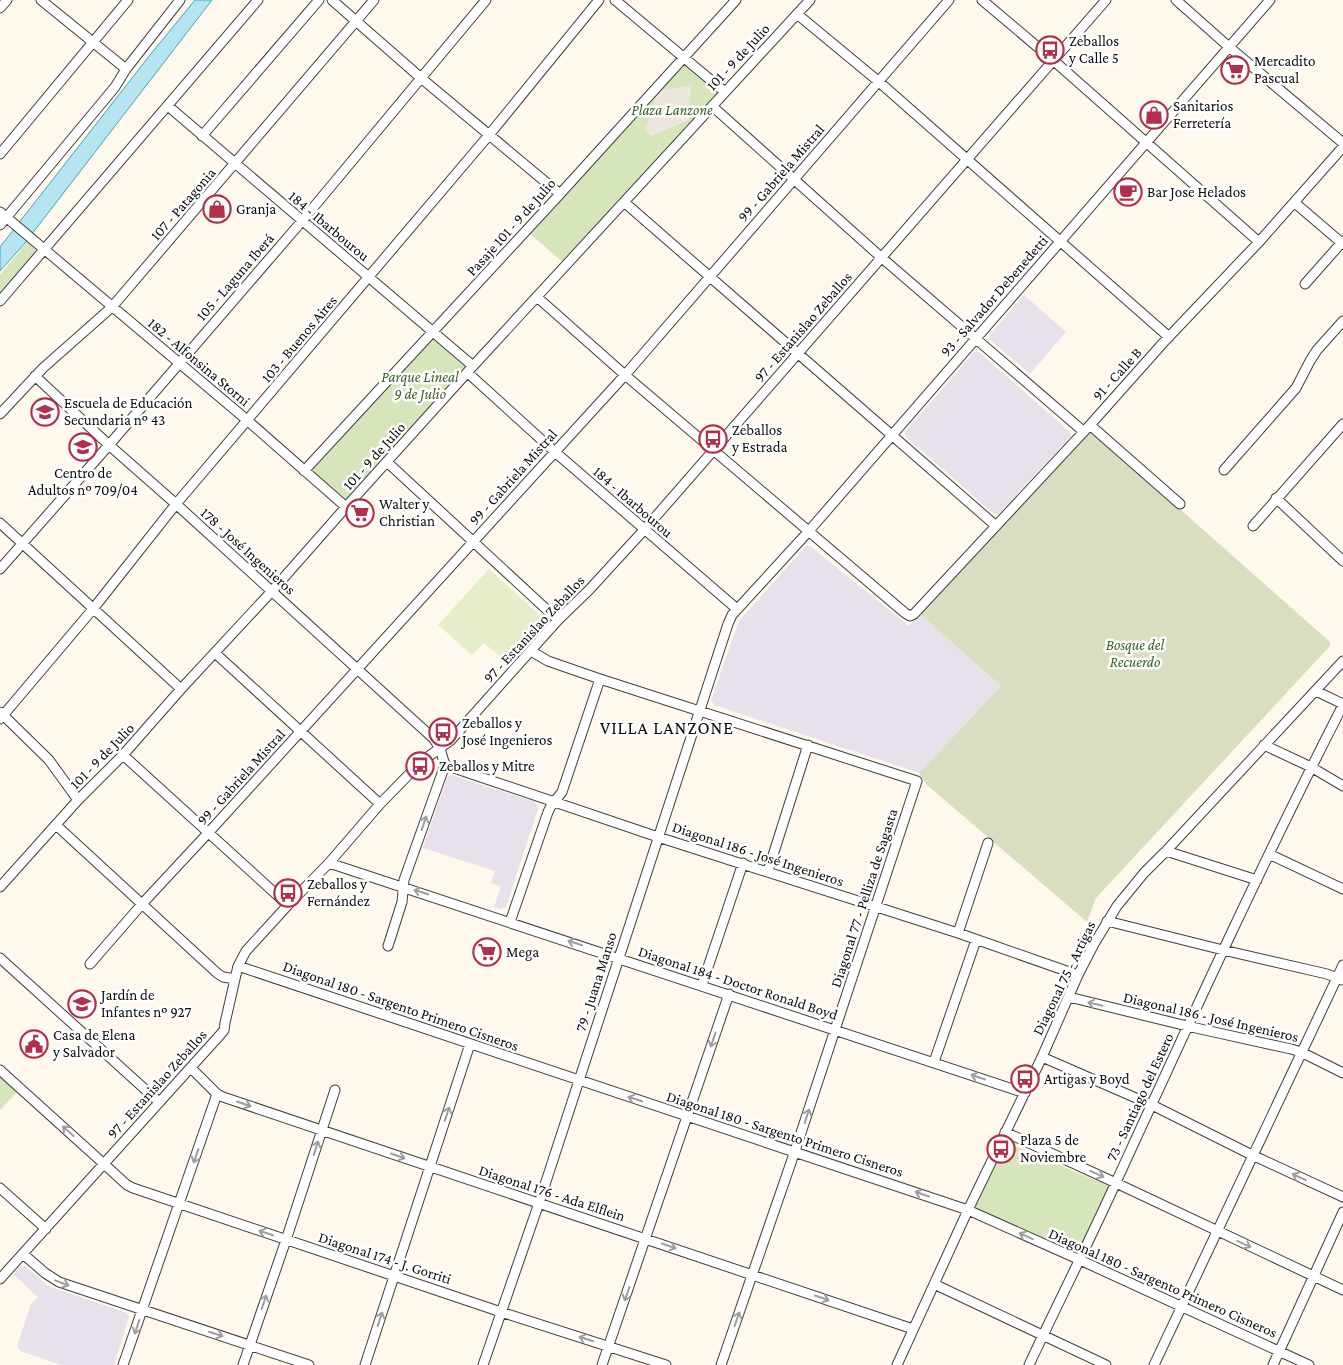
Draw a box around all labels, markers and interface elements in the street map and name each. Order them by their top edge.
street label: 101 - 9 de Julio [703,20,774,94]
place label: Zeballos y Calle 5 [1068,33,1119,67]
bus stop icon: Zeballos y Calle 5 [1035,35,1065,65]
place label: Mercadito Pascual [1254,53,1315,86]
supermarket icon: Mercadito Pascual [1220,55,1250,85]
place label: Sanitarios Ferretería [1173,98,1233,131]
shop icon: Sanitarios Ferretería [1139,100,1169,130]
park label: Plaza Lanzone [631,102,713,118]
street label: 99 - Gabriela Mistral [735,121,827,225]
street label: 107 - Patagonia [147,164,220,244]
street label: Pasaje 101 - 9 de Julio [463,175,560,280]
cafe icon: Bar Jose Helados [1113,177,1143,207]
place label: Bar Jose Helados [1147,184,1246,201]
street label: 184 - Ibarbourou [286,188,372,264]
shop icon: Granja [202,194,232,224]
place label: Granja [236,201,276,218]
street label: 105 - Laguna Iberá [193,230,278,324]
street label: 93 - Salvador Debenedetti [937,232,1051,360]
street label: 97 - Estanislao Zeballos [751,269,855,385]
street label: 103 - Buenos Aires [258,292,340,386]
street label: 182 - Alfonsina Storni [145,315,253,409]
street label: 91 - Calle B [1089,345,1145,403]
park label: Parque Lineal 9 de Julio [381,369,459,403]
place label: Escuela de Educación Secundaria nº 43 [64,395,193,428]
school or university icon: Escuela de Educación Secundaria nº 43 [30,397,60,427]
street label: 101 - 9 de Julio [340,419,409,494]
place label: Zeballos y Estrada [731,422,788,456]
bus stop icon: Zeballos y Estrada [698,424,728,454]
street label: 99 - Gabriela Mistral [466,426,560,528]
school or university icon: Centro de Adultos nº 709/04 [68,432,98,462]
street label: 184 - Ibarbourou [590,463,676,541]
place label: Centro de Adultos nº 709/04 [28,465,138,498]
place label: Walter y Christian [379,496,435,529]
supermarket icon: Walter y Christian [345,498,375,528]
street label: 178 - José Ingenieros [197,504,299,598]
street label: 97 - Estanislao Zeballos [480,572,588,686]
park label: Bosque del Recuerdo [1106,637,1165,670]
place label: Zeballos y José Ingenieros [460,715,553,749]
bus stop icon: Zeballos y José Ingenieros [428,717,458,747]
district label: VILLA LANZONE [600,718,734,738]
street label: 101 - 9 de Julio [67,720,138,793]
street label: 99 - Gabriela Mistral [194,726,288,828]
bus stop icon: Zeballos y Mitre [405,751,435,781]
place label: Zeballos y Mitre [439,758,535,775]
street label: Diagonal 77 - Pelliza de Sagasta [827,807,901,990]
one-way arrow [420,816,429,832]
street label: Diagonal 186 - José Ingenieros [670,819,846,890]
place label: Zeballos y Fernández [307,876,370,909]
bus stop icon: Zeballos y Fernández [273,878,303,908]
one-way arrow [413,887,429,896]
street label: Diagonal 75 - Artigas [1029,918,1100,1038]
street label: 79 - Juana Manso [572,930,621,1034]
supermarket icon: Mega [472,937,502,967]
one-way arrow [567,938,583,948]
street label: Diagonal 184 - Doctor Ronald Boyd [636,943,840,1024]
place label: Mega [506,944,539,961]
street label: Diagonal 180 - Sargento Primero Cisneros [281,958,521,1055]
place label: Jardín de Infantes nº 927 [99,987,192,1020]
school or university icon: Jardín de Infantes nº 927 [67,989,97,1019]
street label: Diagonal 186 - José Ingenieros [1122,989,1300,1046]
one-way arrow [1087,999,1103,1008]
street label: 97 - Estanislao Zeballos [104,1026,210,1142]
place label: Casa de Elena y Salvador [52,1027,135,1061]
public building icon: Casa de Elena y Salvador [19,1029,49,1059]
street label: 73 - Santiago del Estero [1103,1030,1178,1164]
one-way arrow [708,1032,717,1048]
bus stop icon: Artigas y Boyd [1010,1064,1040,1094]
place label: Artigas y Boyd [1044,1071,1130,1088]
one-way arrow [971,1072,987,1081]
street label: Diagonal 180 - Sargento Primero Cisneros [664,1088,906,1181]
one-way arrow [628,1093,644,1103]
one-way arrow [236,1100,251,1109]
one-way arrow [443,1107,452,1123]
one-way arrow [803,1108,812,1124]
one-way arrow [61,1125,74,1137]
place label: Plaza 5 de Noviembre [1020,1132,1086,1165]
bus stop icon: Plaza 5 de Noviembre [986,1134,1016,1164]
one-way arrow [312,1141,321,1157]
one-way arrow [190,1148,200,1164]
one-way arrow [390,1152,405,1161]
street label: Diagonal 176 - Ada Elflein [477,1162,627,1225]
one-way arrow [1089,1170,1104,1179]
one-way arrow [1292,1171,1307,1181]
one-way arrow [915,1189,931,1199]
street label: Diagonal 180 - Sargento Primero Cisneros [1046,1225,1280,1342]
one-way arrow [258,1228,274,1237]
street label: Diagonal 174 - J. Gorriti [316,1229,453,1288]
one-way arrow [1019,1230,1034,1240]
one-way arrow [1236,1239,1251,1249]
one-way arrow [660,1242,676,1251]
one-way arrow [54,1278,69,1288]
one-way arrow [622,1286,631,1301]
one-way arrow [814,1294,830,1303]
one-way arrow [260,1295,269,1311]
one-way arrow [376,1311,385,1327]
one-way arrow [733,1312,742,1327]
one-way arrow [132,1318,141,1334]
one-way arrow [208,1330,223,1339]
one-way arrow [578,1333,594,1343]

